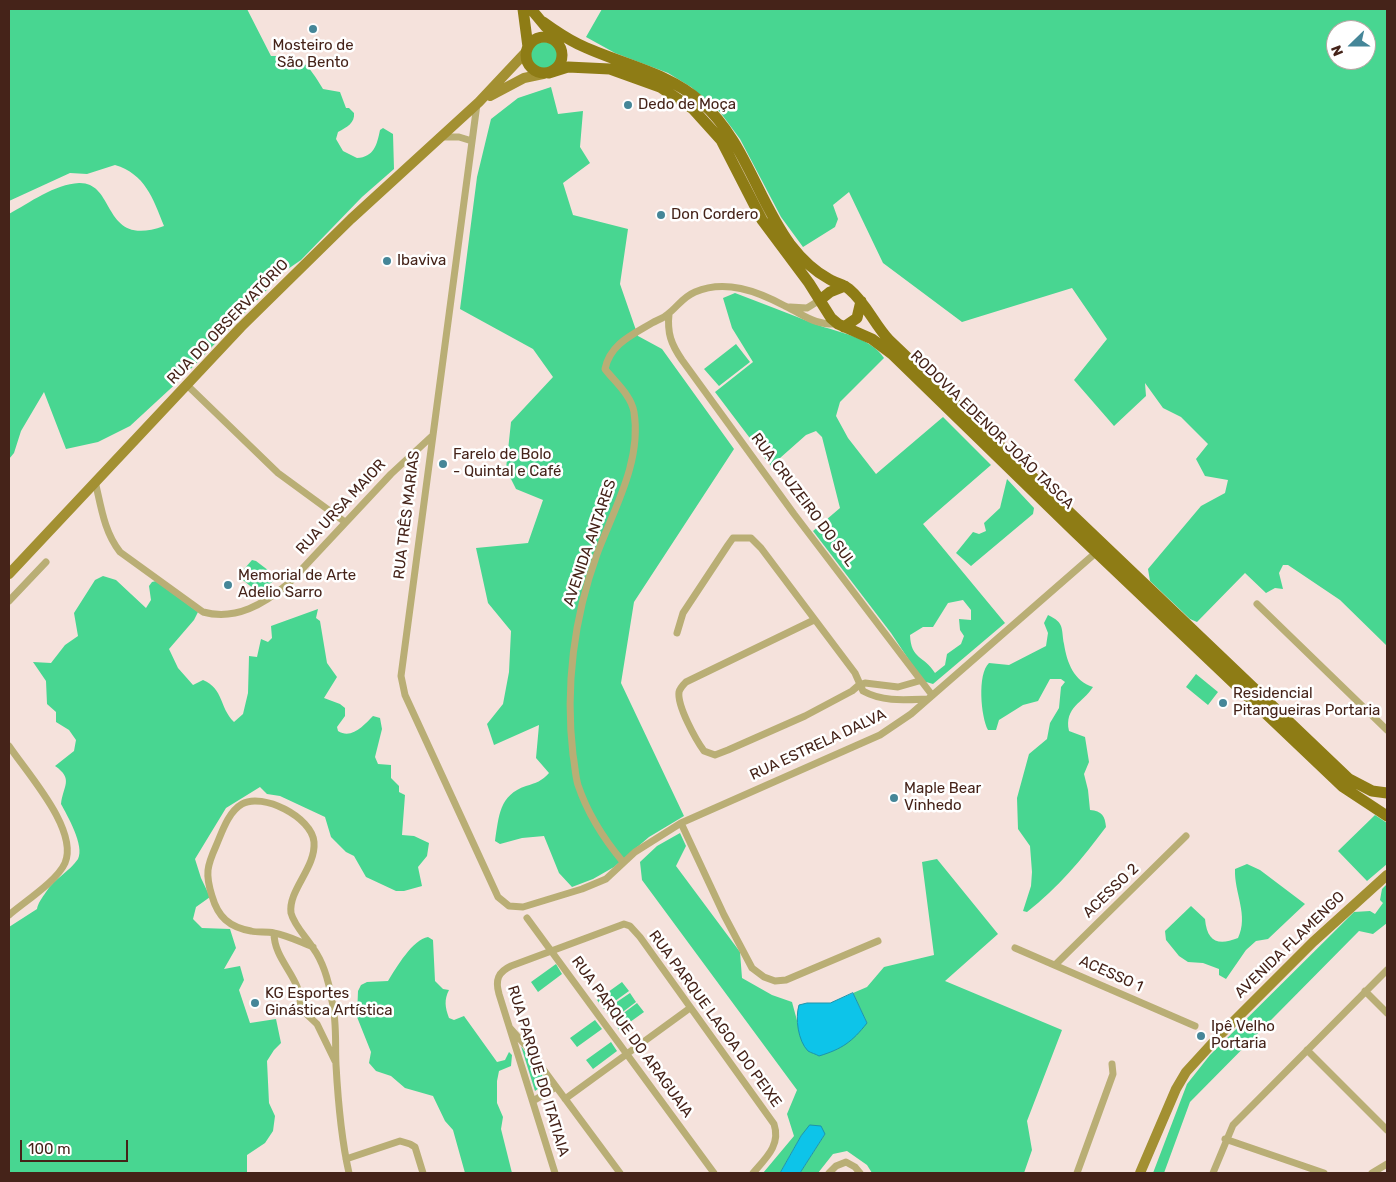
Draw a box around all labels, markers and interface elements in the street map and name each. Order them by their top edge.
north arrow [1326,20,1376,70]
marker: Mosteiro de São Bento [307,23,319,35]
place label: Mosteiro de São Bento [272,37,354,72]
text: N [1328,43,1347,58]
place label: Dedo de Moça [638,96,736,114]
marker: Dedo de Moça [622,99,634,111]
place label: Don Cordero [671,206,758,224]
marker: Don Cordero [655,209,667,221]
place label: Ibaviva [397,252,446,270]
marker: Ibaviva [381,255,393,267]
street label: RUA DO OBSERVATÓRIO [164,256,292,388]
street label: RODOVIA EDENOR JOÃO TASCA [907,347,1077,513]
street label: RUA CRUZEIRO DO SUL [747,430,859,570]
place label: Farelo de Bolo - Quintal e Café [453,446,561,481]
street label: RUA TRÊS MARIAS [390,450,424,580]
street label: RUA URSA MAIOR [292,456,390,558]
marker: Farelo de Bolo - Quintal e Café [437,458,449,470]
street label: AVENIDA ANTARES [560,477,620,609]
place label: Memorial de Arte Adelio Sarro [238,567,356,602]
marker: Memorial de Arte Adelio Sarro [222,579,234,591]
place label: Residencial Pitangueiras Portaria [1233,685,1380,720]
marker: Residencial Pitangueiras Portaria [1217,697,1229,709]
street label: RUA ESTRELA DALVA [747,706,889,784]
place label: Maple Bear Vinhedo [904,780,981,815]
marker: Maple Bear Vinhedo [888,792,900,804]
street label: ACESSO 2 [1079,860,1143,922]
street label: AVENIDA FLAMENGO [1231,888,1349,1002]
street label: RUA PARQUE LAGOA DO PEIXE [645,927,785,1111]
street label: ACESSO 1 [1076,952,1146,996]
street label: RUA PARQUE DO ARAGUAIA [567,953,697,1121]
street label: RUA PARQUE DO ITATIAIA [503,983,573,1159]
place label: KG Esportes Ginástica Artística [265,985,393,1020]
marker: KG Esportes Ginástica Artística [249,997,261,1009]
place label: Ipê Velho Portaria [1211,1018,1275,1053]
marker: Ipê Velho Portaria [1195,1030,1207,1042]
scale bar [22,1130,130,1162]
text: 100 m [28,1140,70,1158]

